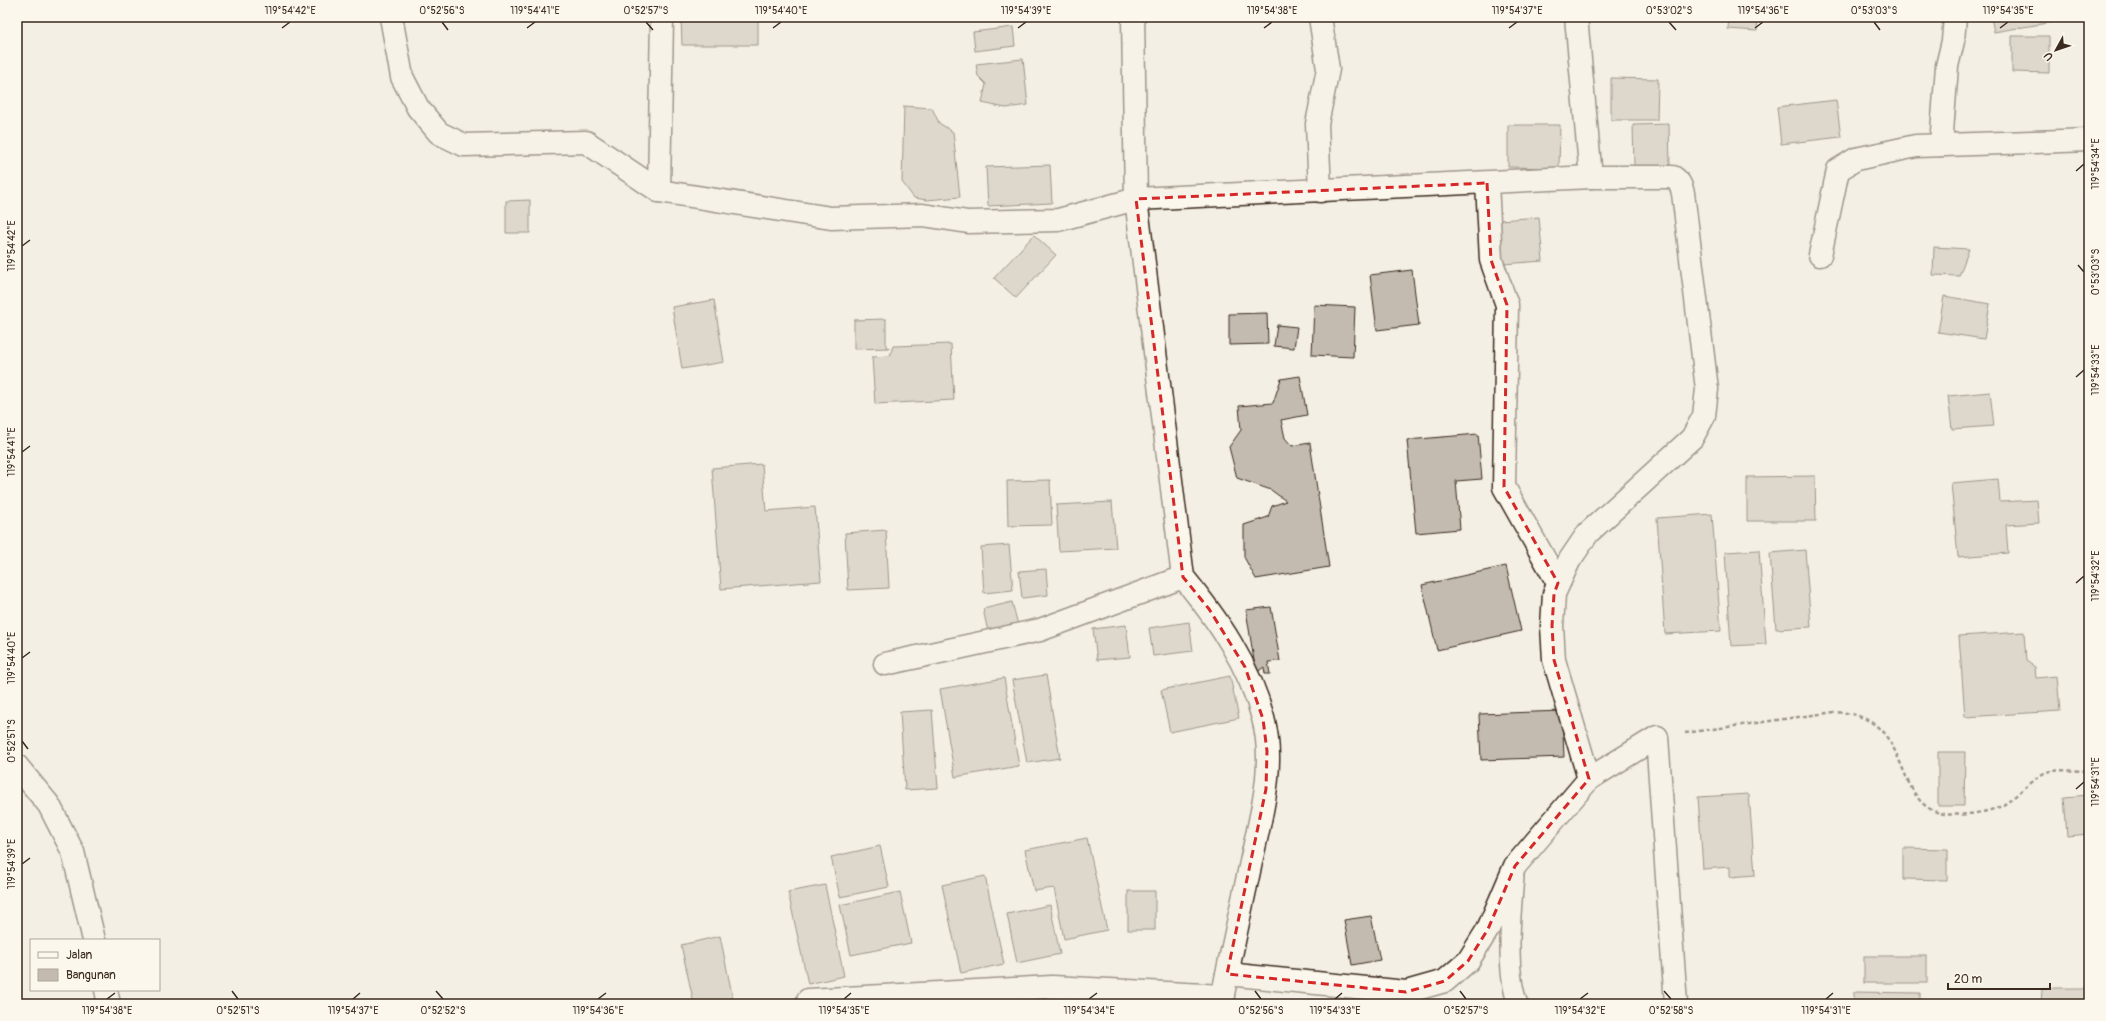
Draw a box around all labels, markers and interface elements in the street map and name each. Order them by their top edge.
text: 119°54'42"E [264,5,316,17]
text: 0°52'56"S [419,5,465,17]
text: 119°54'41"E [510,5,560,17]
text: 0°52'57"S [624,5,669,17]
text: 119°54'40"E [755,5,807,17]
text: 119°54'39"E [1001,5,1051,17]
text: 119°54'38"E [1247,5,1297,17]
text: 119°54'37"E [1492,5,1542,17]
text: 0°53'02"S [1646,5,1692,17]
text: 119°54'36"E [1737,5,1789,17]
text: 0°53'03"S [1851,5,1897,17]
text: 119°54'35"E [1983,5,2033,17]
north arrow [2036,30,2076,70]
text: U [2041,49,2056,63]
text: 119°54'34"E [2090,138,2102,190]
text: 119°54'42"E [6,220,18,272]
text: 0°53'03"S [2090,249,2102,295]
text: 119°54'33"E [2090,345,2102,395]
text: 119°54'41"E [6,427,18,477]
text: 119°54'32"E [2090,551,2102,601]
text: 119°54'40"E [6,632,18,684]
text: 0°52'51"S [6,719,18,763]
text: 119°54'31"E [2090,757,2102,807]
text: 119°54'39"E [6,839,18,889]
legend [30,939,160,991]
text: Jalan [66,948,92,963]
scale bar [1948,965,2050,991]
text: Bangunan [66,968,116,983]
text: 20 m [1954,972,1983,987]
text: 119°54'38"E [82,1005,132,1017]
text: 0°52'51"S [216,1005,260,1017]
text: 119°54'37"E [328,1005,378,1017]
text: 0°52'52"S [420,1005,466,1017]
text: 119°54'36"E [572,1005,624,1017]
text: 119°54'35"E [819,1005,869,1017]
text: 119°54'34"E [1063,1005,1115,1017]
text: 0°52'56"S [1238,1005,1284,1017]
text: 119°54'33"E [1310,1005,1360,1017]
text: 0°52'57"S [1444,1005,1489,1017]
text: 119°54'32"E [1555,1005,1605,1017]
text: 0°52'58"S [1649,1005,1693,1017]
text: 119°54'31"E [1801,1005,1851,1017]

